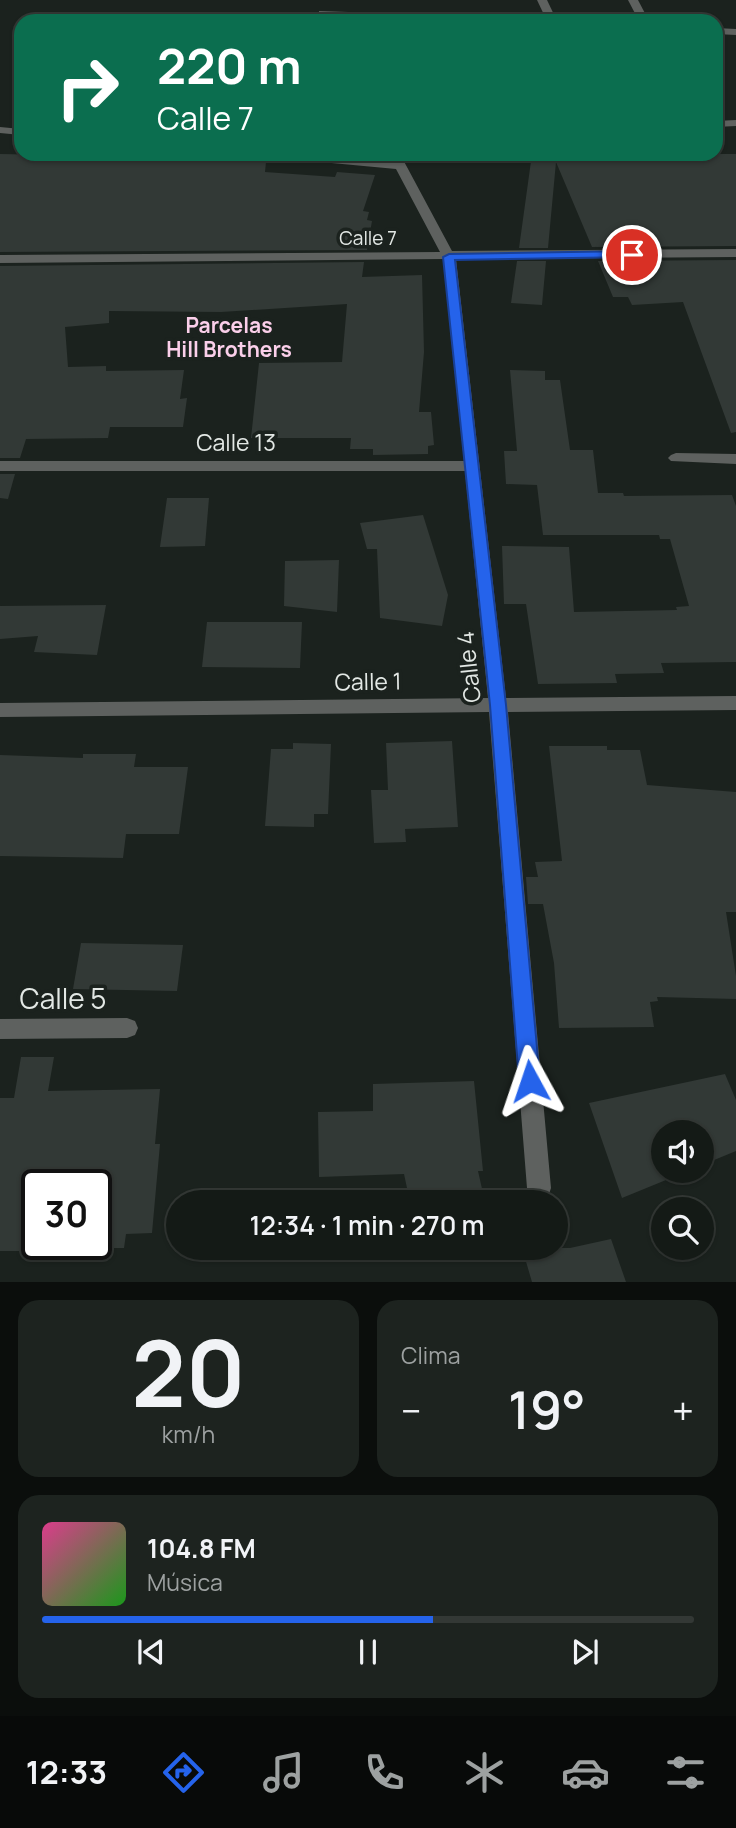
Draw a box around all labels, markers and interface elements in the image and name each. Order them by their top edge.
text: 220 m [157,32,301,99]
icon: right [42,42,133,133]
text: Calle 7 [157,96,254,140]
street label: Calle 7 [339,225,397,251]
pin [602,225,662,285]
icon: arrive [613,236,651,274]
district label: Parcelas Hill Brothers [166,311,292,363]
street label: Calle 13 [196,426,276,458]
street label: Calle 4 [448,630,488,704]
street label: Calle 1 [334,664,402,698]
street label: Calle 5 [20,979,106,1017]
position arrow [493,1044,567,1118]
map controls [651,1120,714,1260]
button: sound [651,1120,714,1183]
speed limit sign: 30 [21,1169,112,1260]
button: search [651,1197,714,1260]
text: 12:34 · 1 min · 270 m [250,1207,484,1243]
text: 20 [131,1310,246,1434]
text: Clima [401,1339,460,1371]
text: 19° [508,1374,586,1445]
text: − [401,1384,422,1436]
text: + [672,1384,694,1436]
text: km/h [162,1418,215,1450]
text: 104.8 FM [147,1530,256,1566]
text: Música [147,1566,223,1598]
icon: previous [132,1633,170,1671]
icon: pause [349,1633,387,1671]
icon: next [566,1633,604,1671]
icon: directions [159,1748,208,1797]
icon: music [259,1748,308,1797]
icon: phone [360,1748,409,1797]
icon: climate [460,1748,509,1797]
icon: car [561,1748,610,1797]
icon: filters [661,1748,710,1797]
text: 12:33 [26,1750,107,1794]

